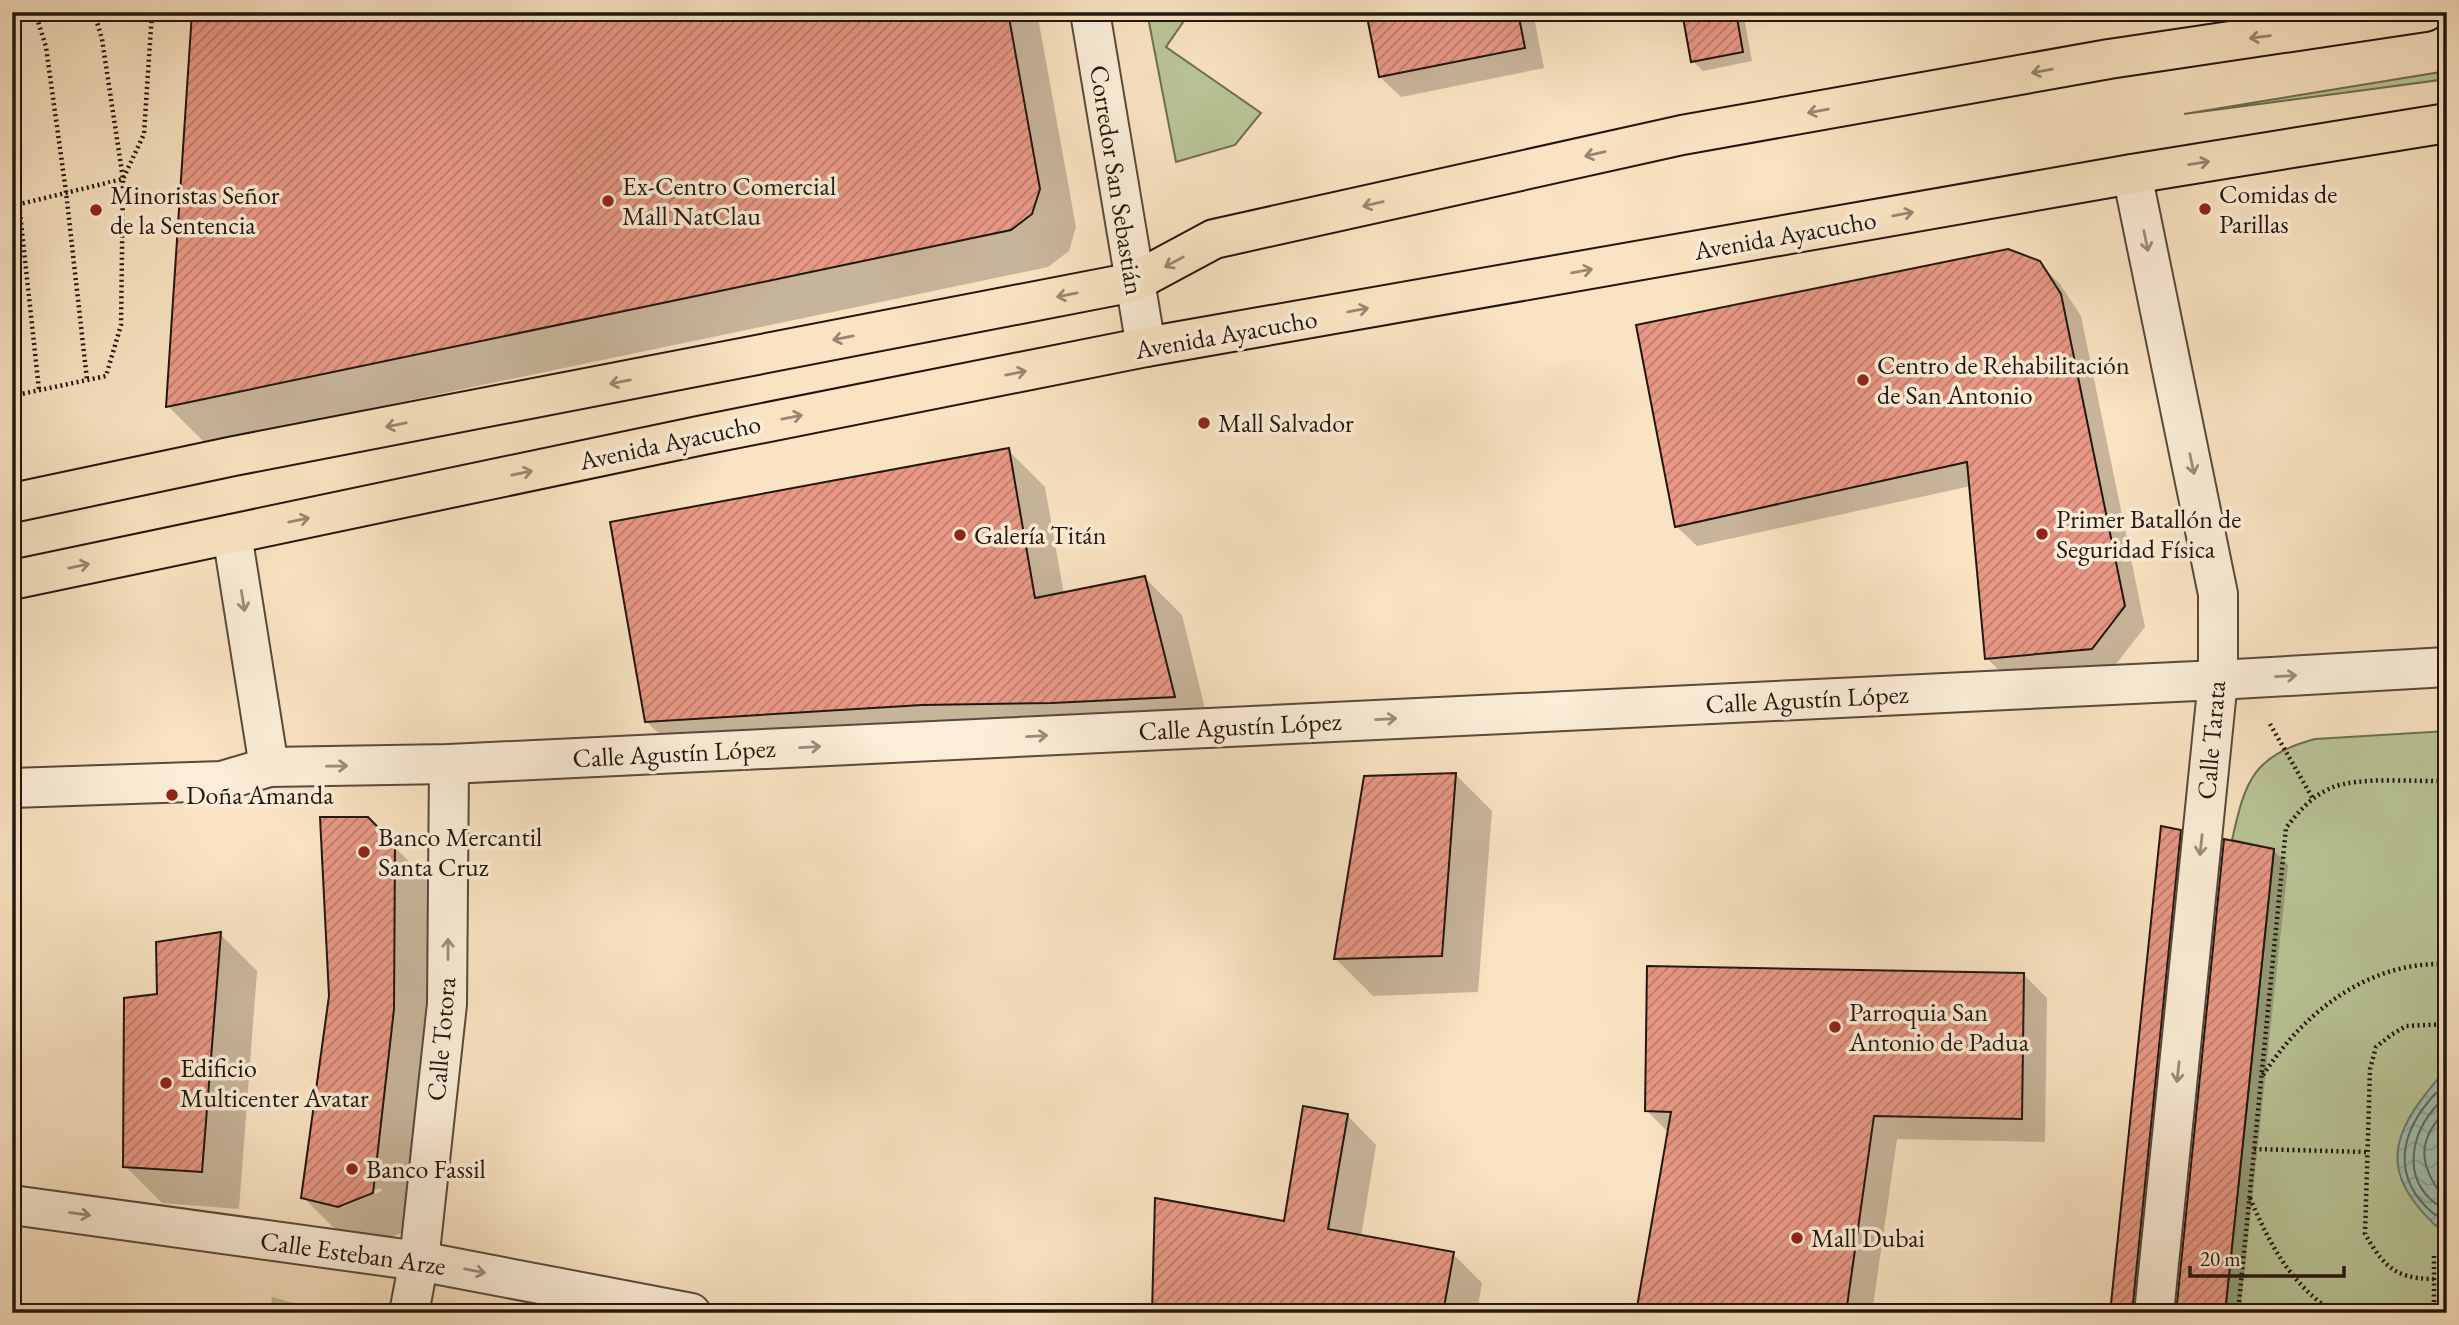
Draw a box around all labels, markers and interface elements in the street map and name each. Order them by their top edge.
one-way arrow [2249,31,2272,44]
street label: Corredor San Sebastián [1082,63,1152,298]
one-way arrow [2031,65,2054,78]
one-way arrow [1807,105,1830,118]
one-way arrow [1584,148,1607,162]
one-way arrow [2187,156,2210,169]
place label: Ex-Centro Comercial Mall NatClau [622,169,836,233]
place label: Comidas de Parillas [2219,177,2337,241]
place label: Minoristas Señor de la Sentencia [110,178,280,242]
marker: Ex-Centro Comercial Mall NatClau [600,193,616,209]
one-way arrow [1362,198,1385,211]
marker: Comidas de Parillas [2197,201,2213,217]
marker: Minoristas Señor de la Sentencia [88,202,104,218]
street label: Avenida Ayacucho [1690,202,1879,268]
one-way arrow [1891,207,1914,220]
one-way arrow [2139,229,2153,252]
one-way arrow [1164,255,1185,269]
one-way arrow [1570,264,1593,277]
one-way arrow [1056,289,1079,303]
street label: Avenida Ayacucho [1131,301,1320,367]
one-way arrow [1346,303,1369,316]
one-way arrow [832,332,855,346]
place label: Centro de Rehabilitación de San Antonio [1877,348,2130,412]
one-way arrow [1004,366,1027,380]
marker: Centro de Rehabilitación de San Antonio [1855,372,1871,388]
one-way arrow [609,375,632,389]
street label: Avenida Ayacucho [575,406,764,478]
place label: Mall Salvador [1218,406,1354,440]
one-way arrow [780,410,803,424]
marker: Mall Salvador [1196,415,1212,431]
one-way arrow [385,418,408,432]
one-way arrow [2185,452,2199,475]
one-way arrow [510,466,533,480]
place label: Primer Batallón de Seguridad Física [2056,502,2241,566]
one-way arrow [287,512,310,526]
place label: Galería Titán [974,518,1107,552]
marker: Primer Batallón de Seguridad Física [2034,526,2050,542]
marker: Galería Titán [952,527,968,543]
one-way arrow [67,558,90,572]
one-way arrow [237,589,250,612]
one-way arrow [2274,669,2297,682]
street label: Calle Agustín López [1705,677,1909,721]
street label: Calle Tarata [2189,678,2233,801]
street label: Calle Agustín López [1138,704,1342,748]
one-way arrow [1375,713,1398,726]
one-way arrow [1025,729,1048,742]
street label: Calle Agustín López [572,731,776,775]
one-way arrow [798,740,821,753]
one-way arrow [326,759,349,772]
place label: Doña Amanda [186,778,334,812]
marker: Doña Amanda [164,787,180,803]
place label: Banco Mercantil Santa Cruz [378,820,542,884]
one-way arrow [2194,833,2207,856]
marker: Banco Mercantil Santa Cruz [356,844,372,860]
one-way arrow [441,938,454,961]
street label: Calle Totora [419,975,463,1102]
place label: Parroquia San Antonio de Padua [1848,995,2030,1059]
marker: Parroquia San Antonio de Padua [1827,1019,1843,1035]
place label: Edificio Multicenter Avatar [180,1051,369,1115]
one-way arrow [2172,1060,2185,1082]
marker: Edificio Multicenter Avatar [158,1075,174,1091]
place label: Banco Fassil [366,1152,486,1186]
marker: Banco Fassil [344,1161,360,1177]
one-way arrow [68,1208,91,1221]
place label: Mall Dubai [1811,1221,1925,1255]
street label: Calle Esteban Arze [258,1223,448,1283]
marker: Mall Dubai [1789,1230,1805,1246]
scale bar [2190,1234,2344,1278]
text: 20 m [2200,1245,2241,1272]
one-way arrow [463,1265,486,1279]

